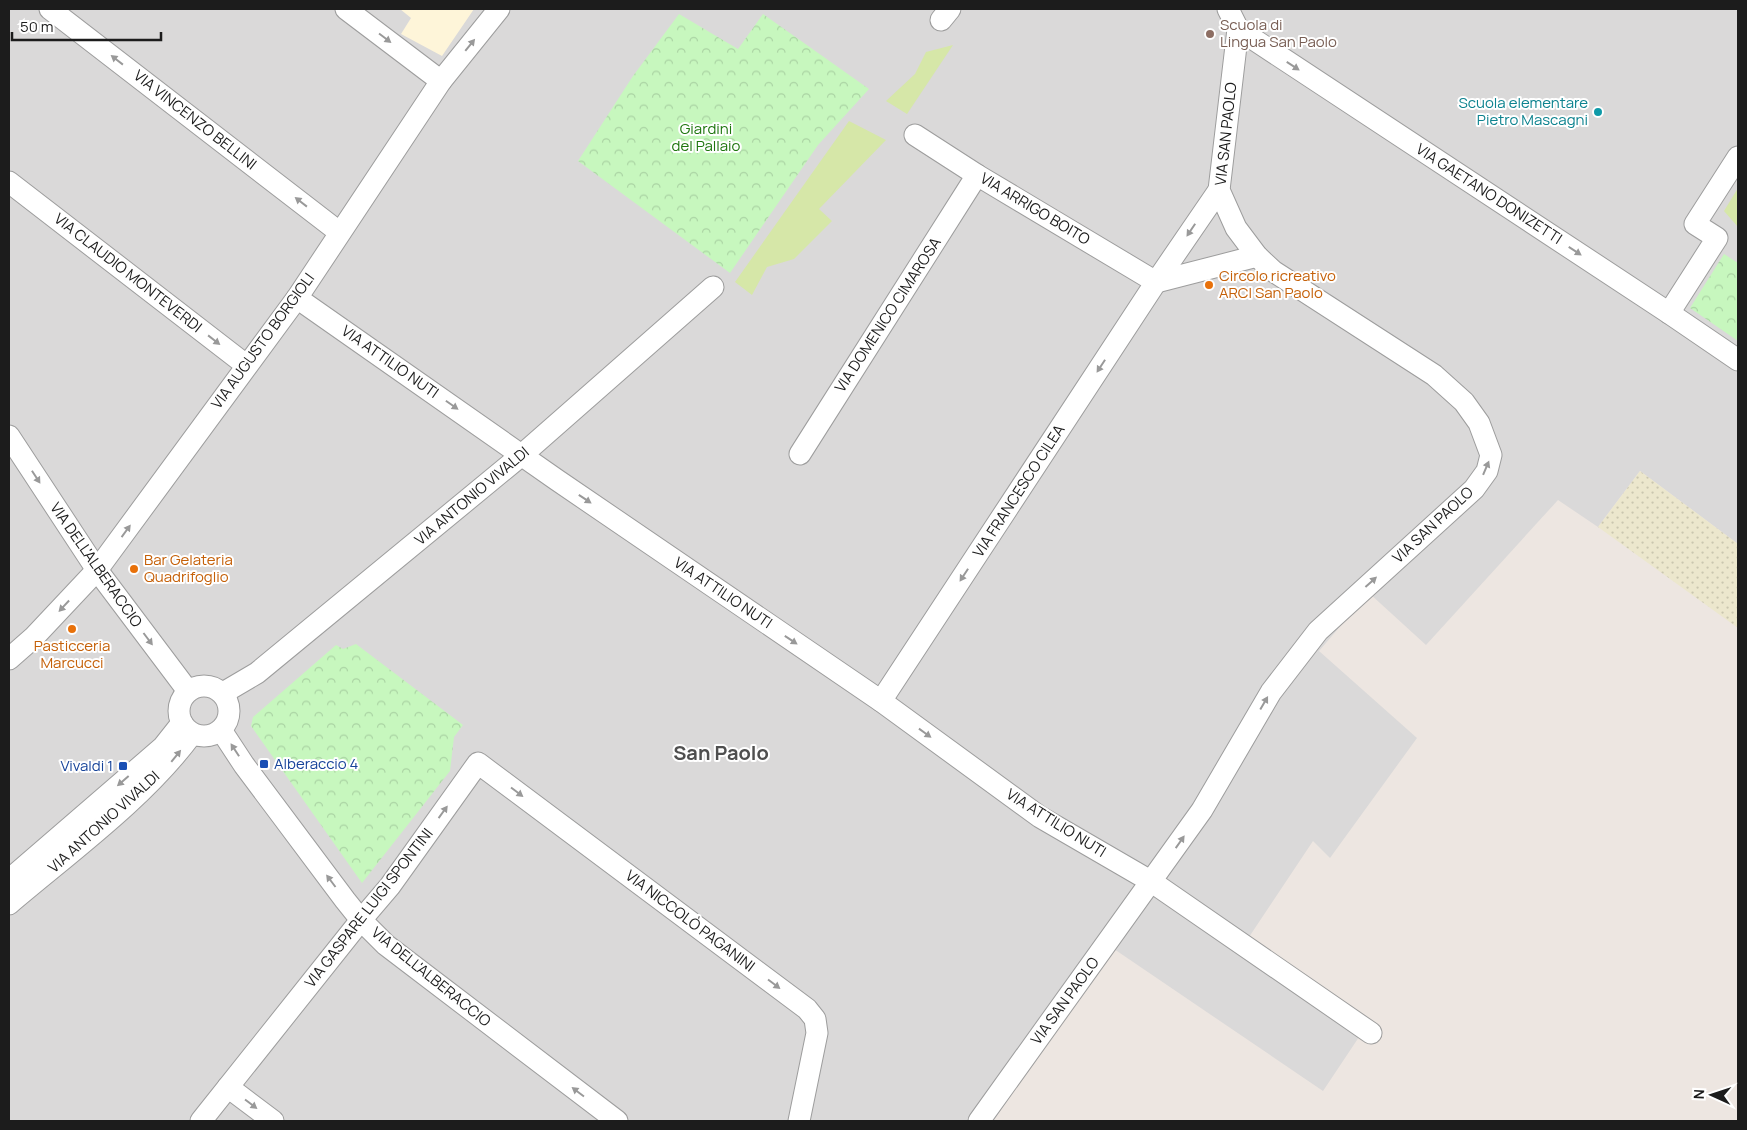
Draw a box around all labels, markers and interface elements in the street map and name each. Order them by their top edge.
scale bar [12,10,161,42]
place label: Scuola di Lingua San Paolo [1220,14,1337,52]
text: 50 m [20,16,54,37]
marker: Scuola di Lingua San Paolo [1204,28,1216,40]
one-way arrow [378,33,391,44]
one-way arrow [465,39,476,52]
one-way arrow [111,55,124,66]
one-way arrow [1287,61,1300,70]
street label: VIA VINCENZO BELLINI [129,65,261,174]
street label: VIA SAN PAOLO [1210,81,1241,187]
place label: Scuola elementare Pietro Mascagni [1459,92,1588,130]
marker: Scuola elementare Pietro Mascagni [1592,106,1604,118]
park label: Giardini del Pallaio [672,118,741,156]
street label: VIA GAETANO DONIZETTI [1412,138,1566,249]
street label: VIA ARRIGO BOITO [976,167,1094,250]
one-way arrow [295,197,308,208]
street label: VIA CLAUDIO MONTEVERDI [50,208,207,337]
one-way arrow [1186,224,1196,237]
street label: VIA DOMENICO CIMAROSA [830,233,946,396]
one-way arrow [1569,246,1582,256]
place label: Circolo ricreativo ARCI San Paolo [1219,265,1336,303]
street label: VIA AUGUSTO BORGIOLI [206,269,319,413]
marker: Circolo ricreativo ARCI San Paolo [1203,279,1215,291]
street label: VIA ATTILIO NUTI [337,320,443,403]
one-way arrow [207,334,220,345]
one-way arrow [1096,359,1106,372]
one-way arrow [445,400,459,410]
street label: VIA FRANCESCO CILEA [968,420,1070,561]
street label: VIA ANTONIO VIVALDI [410,441,533,550]
one-way arrow [1482,461,1491,476]
one-way arrow [31,470,40,484]
street label: VIA SAN PAOLO [1388,482,1478,568]
one-way arrow [578,494,592,504]
street label: VIA DELL'ALBERACCIO [45,498,148,631]
one-way arrow [121,524,131,538]
place label: Bar Gelateria Quadrifoglio [144,549,233,587]
street label: VIA ATTILIO NUTI [670,552,776,633]
marker: Bar Gelateria Quadrifoglio [128,563,140,575]
one-way arrow [959,568,969,581]
one-way arrow [1365,576,1377,588]
one-way arrow [58,599,70,611]
marker: Pasticceria Marcucci [66,623,78,635]
one-way arrow [143,632,154,645]
place label: Pasticceria Marcucci [34,635,110,673]
one-way arrow [785,635,798,645]
one-way arrow [1260,697,1269,710]
one-way arrow [918,728,932,738]
district label: San Paolo [673,739,769,766]
one-way arrow [230,744,239,757]
one-way arrow [170,749,181,762]
place label: Alberaccio 4 [274,753,359,774]
place label: Vivaldi 1 [61,755,113,776]
marker: Alberaccio 4 [258,758,270,770]
marker: Vivaldi 1 [117,760,129,772]
street label: VIA ANTONIO VIVALDI [43,766,164,877]
one-way arrow [116,776,129,787]
street label: VIA ATTILIO NUTI [1002,783,1110,862]
one-way arrow [510,787,523,798]
one-way arrow [438,806,449,819]
street label: VIA GASPARE LUIGI SPONTINI [300,824,438,992]
one-way arrow [1175,835,1185,849]
street label: VIA NICCOLÒ PAGANINI [621,865,759,976]
one-way arrow [326,874,336,888]
street label: VIA DELL'ALBERACCIO [367,922,496,1031]
street label: VIA SAN PAOLO [1026,952,1104,1049]
one-way arrow [767,979,781,989]
north arrow [1687,1070,1737,1120]
one-way arrow [572,1086,585,1097]
text: N [1689,1089,1708,1100]
one-way arrow [244,1099,258,1109]

